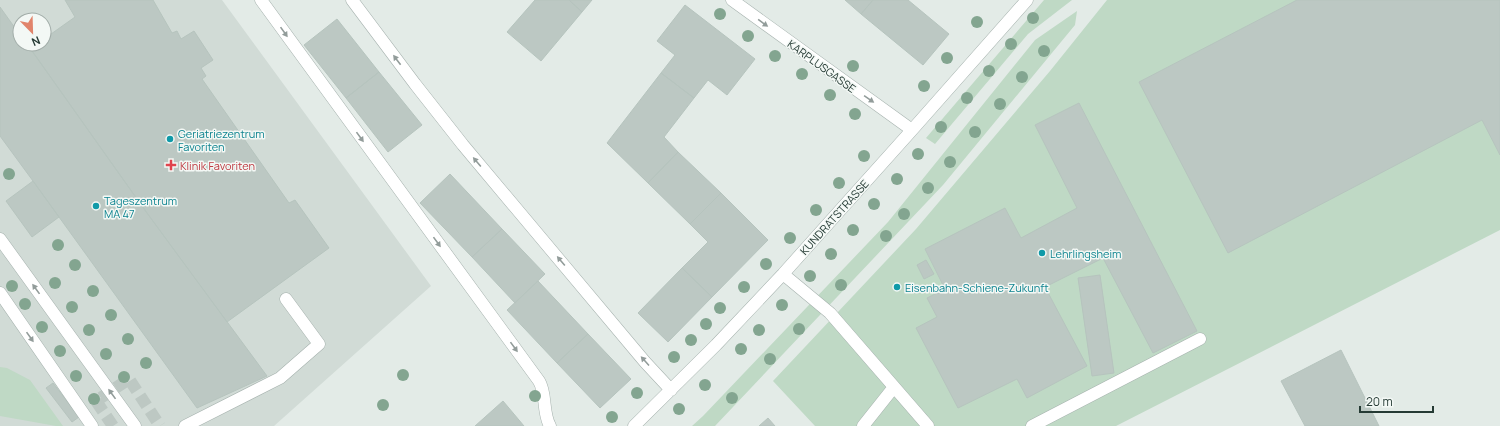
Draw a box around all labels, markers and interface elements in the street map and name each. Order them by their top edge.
north arrow [12,12,52,52]
one-way arrow [758,19,769,27]
one-way arrow [280,26,288,37]
text: N [29,33,43,50]
street label: KARPLUSGASSE [785,36,859,96]
one-way arrow [393,54,401,65]
one-way arrow [863,95,874,103]
place label: Geriatriezentrum Favoriten [178,126,265,154]
one-way arrow [356,132,364,142]
marker: Geriatriezentrum Favoriten [165,134,175,144]
one-way arrow [473,156,482,167]
place label: Klinik Favoriten [180,158,255,173]
marker: Klinik Favoriten [165,159,177,171]
street label: KUNDRATSTRASSE [796,176,872,258]
place label: Tageszentrum MA 47 [104,193,177,221]
marker: Tageszentrum MA 47 [91,201,101,211]
one-way arrow [433,237,441,247]
place label: Lehrlingsheim [1050,246,1121,261]
marker: Lehrlingsheim [1037,248,1047,258]
one-way arrow [557,256,566,266]
place label: Eisenbahn-Schiene-Zukunft [905,280,1049,295]
marker: Eisenbahn-Schiene-Zukunft [892,282,902,292]
one-way arrow [32,284,40,294]
one-way arrow [26,331,34,342]
one-way arrow [510,341,518,352]
one-way arrow [640,356,649,366]
scale bar [1360,388,1433,414]
one-way arrow [108,389,116,400]
text: 20 m [1366,393,1393,410]

